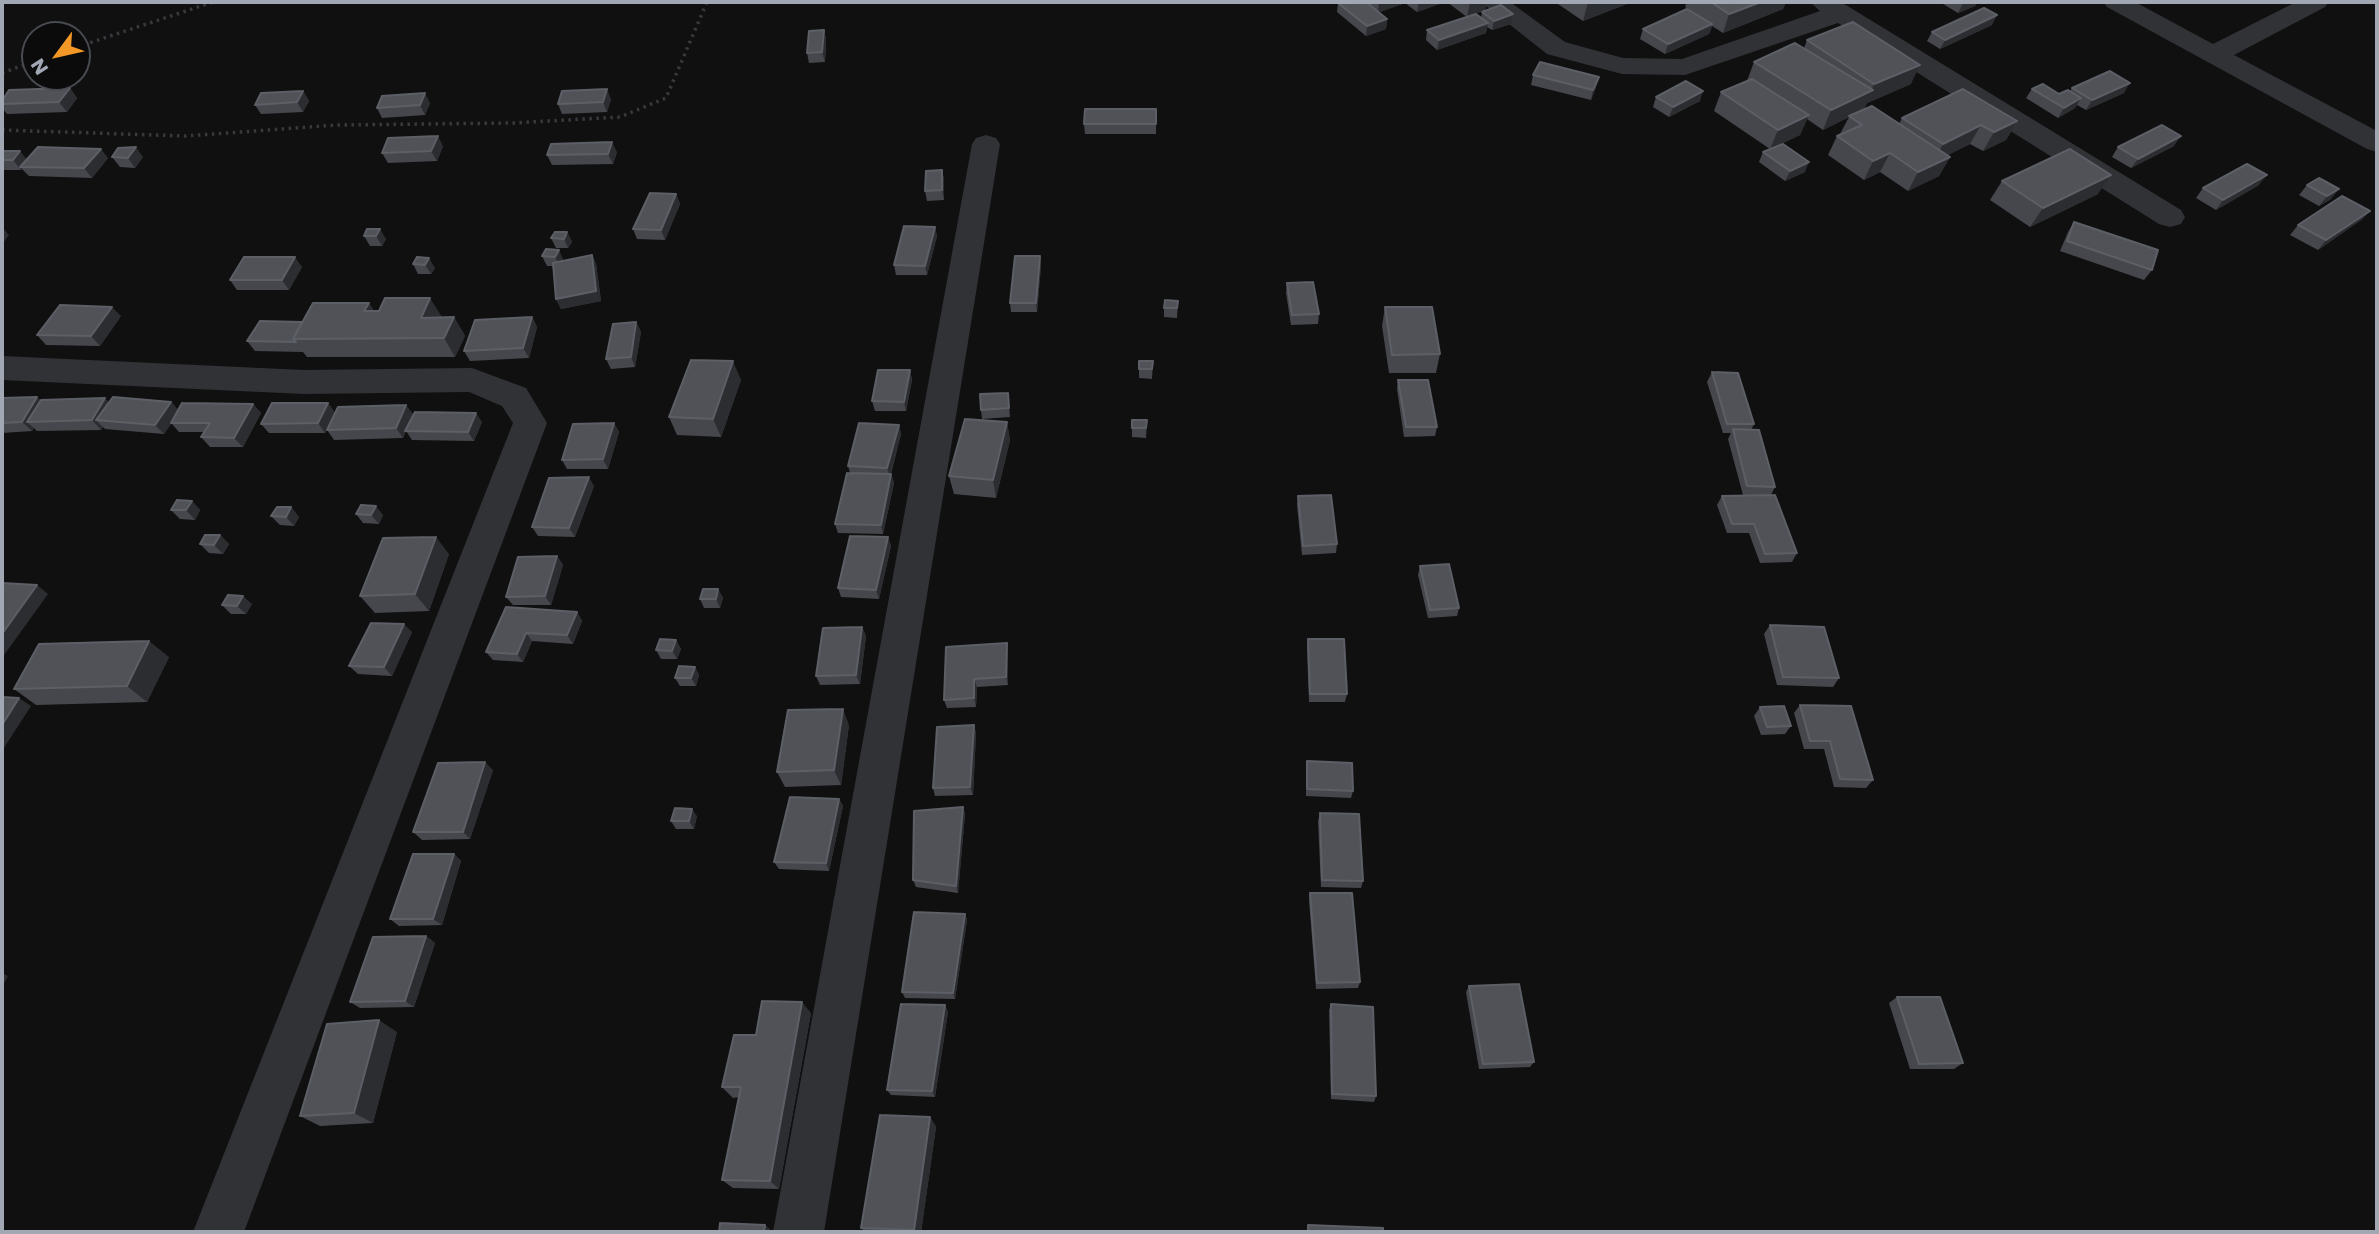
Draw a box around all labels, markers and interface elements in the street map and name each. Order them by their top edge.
north arrow [21,21,91,91]
text: N [24,53,55,80]

